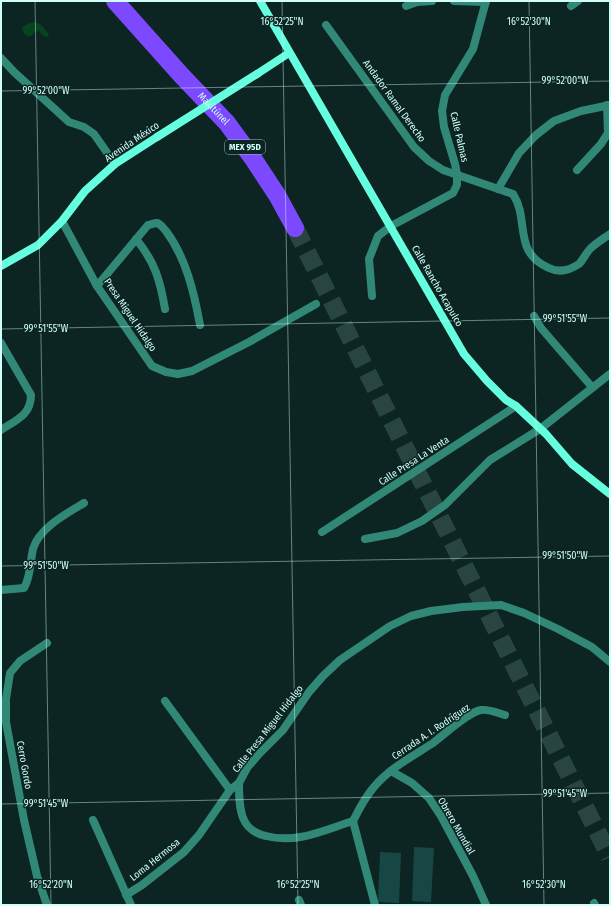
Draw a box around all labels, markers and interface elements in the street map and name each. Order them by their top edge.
text: 16°52'25"N [261,16,303,28]
text: 16°52'30"N [507,16,551,28]
street label: Andador Ramal Derecho [360,58,428,144]
text: 99°52'00"W [542,75,589,87]
text: 99°52'00"W [23,85,70,97]
street label: Maxitúnel [195,90,232,128]
street label: Calle Palmas [447,111,471,163]
street label: Avenida México [102,119,162,165]
road number: MEX 95D [225,140,265,154]
street label: Calle Rancho Acapulco [409,243,465,329]
street label: Presa Miguel Hidalgo [101,276,159,354]
text: 99°51'55"W [543,313,588,325]
text: 99°51'55"W [24,323,69,335]
street label: Calle Presa La Venta [376,434,452,488]
text: 99°51'50"W [542,550,588,562]
text: 99°51'50"W [23,560,69,572]
street label: Calle Presa Miguel Hidalgo [230,683,306,775]
street label: Cerrada A. I. Rodríguez [389,701,472,763]
street label: Cerro Gordo [14,740,34,790]
text: 99°51'45"W [543,788,588,800]
street label: Obrero Mundial [435,796,477,857]
text: 99°51'45"W [24,798,69,810]
street label: Loma Hermosa [128,836,183,884]
text: 16°52'20"N [29,879,73,891]
text: 16°52'25"N [277,879,319,891]
text: 16°52'30"N [522,879,566,891]

